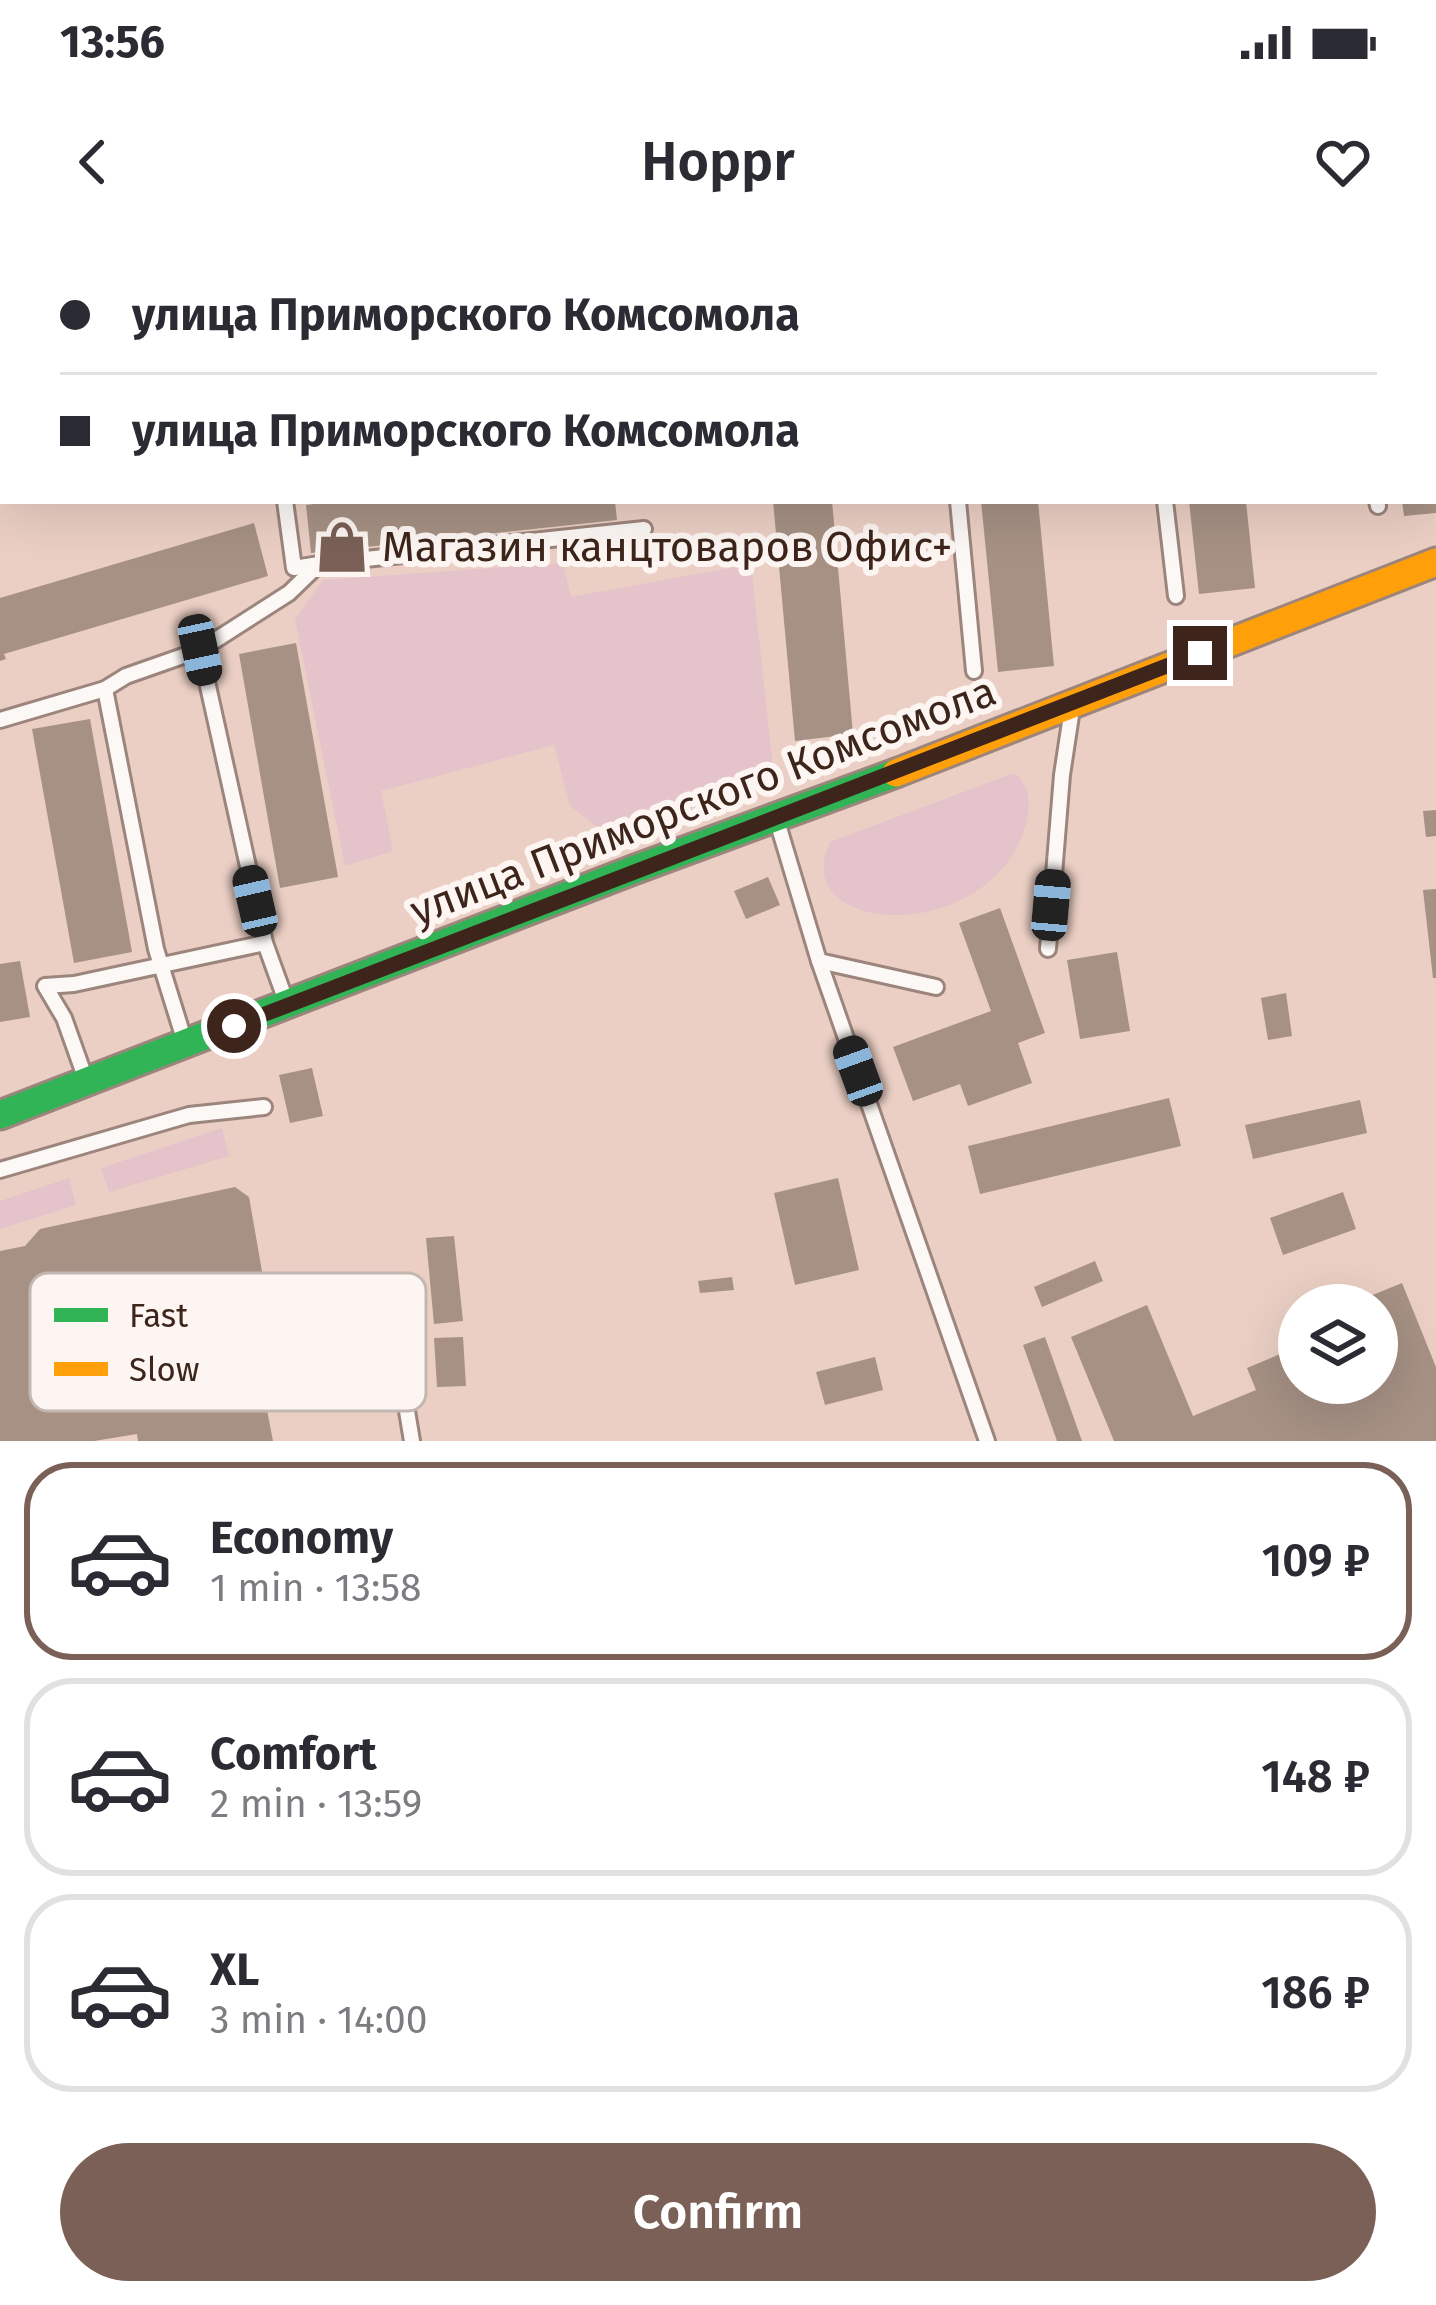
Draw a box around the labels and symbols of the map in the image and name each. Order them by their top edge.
shop icon: Магазин канцтоваров Офис+ [313,518,371,576]
place label: Магазин канцтоваров Офис+ [382,522,953,572]
car [175,611,225,689]
route end [1173,626,1227,680]
street label: улица Приморского Комсомола [403,666,1003,936]
car [229,862,281,940]
car [1030,868,1072,942]
route start [207,999,261,1053]
car [829,1031,887,1111]
legend [30,1273,426,1411]
text: Fast [129,1296,188,1336]
text: Slow [129,1350,199,1390]

